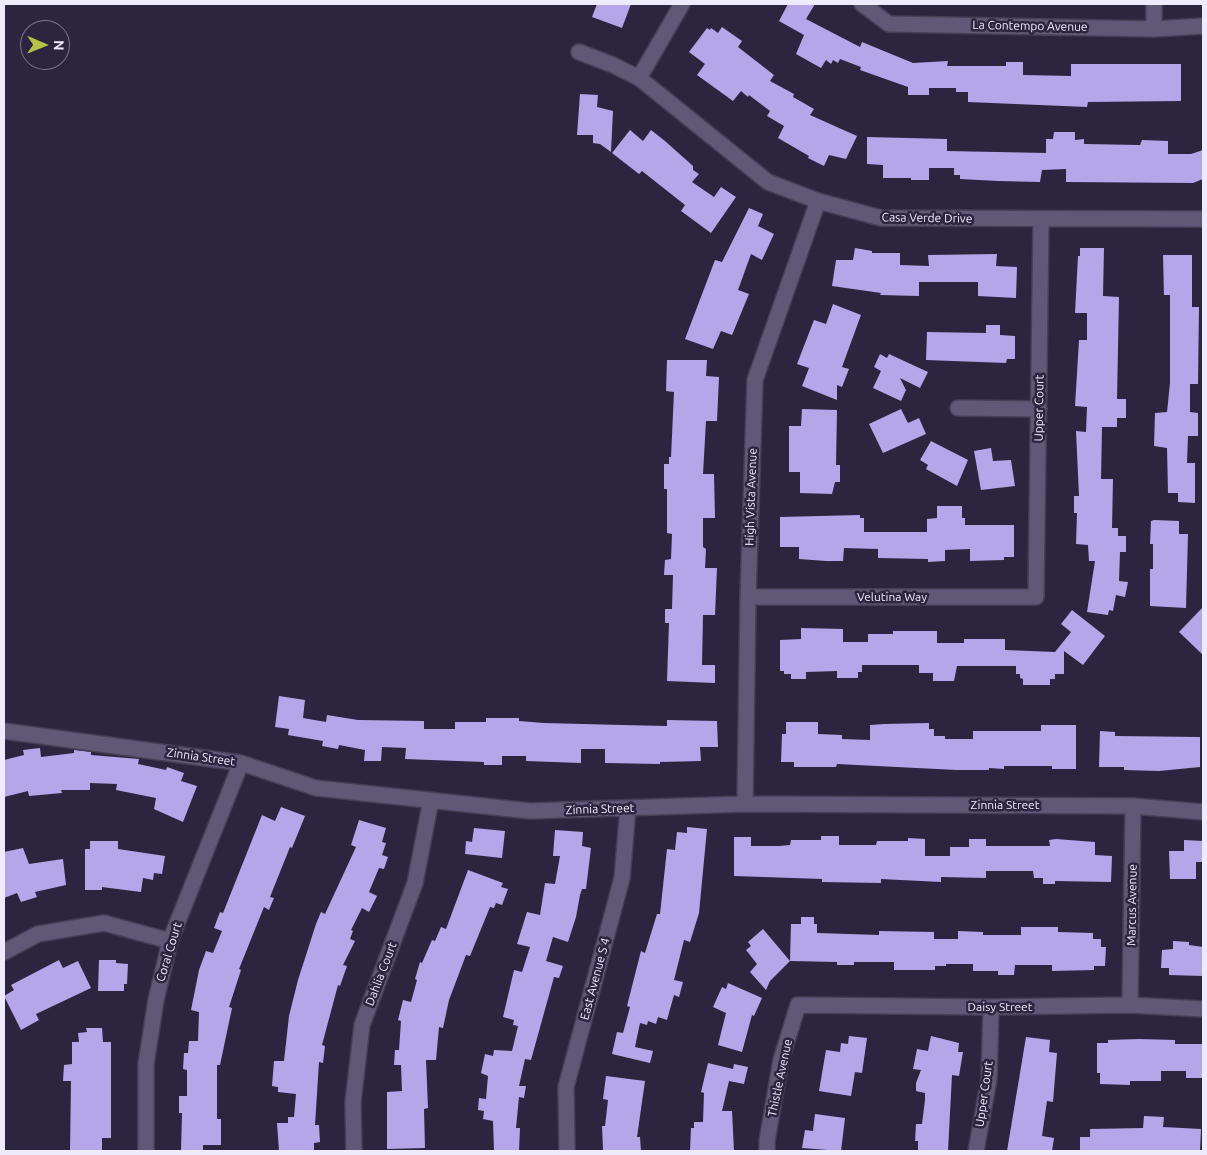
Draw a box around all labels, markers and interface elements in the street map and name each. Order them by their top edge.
street label: La Contempo Avenue [972,18,1088,34]
north arrow [20,20,70,70]
text: N [51,40,67,51]
street label: Casa Verde Drive [881,210,973,226]
street label: Upper Court [1031,375,1047,441]
street label: High Vista Avenue [742,448,760,546]
street label: Velutina Way [857,590,927,604]
street label: Zinnia Street [166,745,236,769]
street label: Zinnia Street [971,798,1039,812]
street label: Zinnia Street [565,801,635,817]
street label: Marcus Avenue [1124,864,1140,946]
street label: Coral Court [153,921,185,983]
street label: East Avenue S 4 [577,936,613,1022]
street label: Dahlia Court [362,940,400,1008]
street label: Daisy Street [968,1000,1032,1014]
street label: Thistle Avenue [765,1038,795,1118]
street label: Upper Court [972,1060,996,1128]

